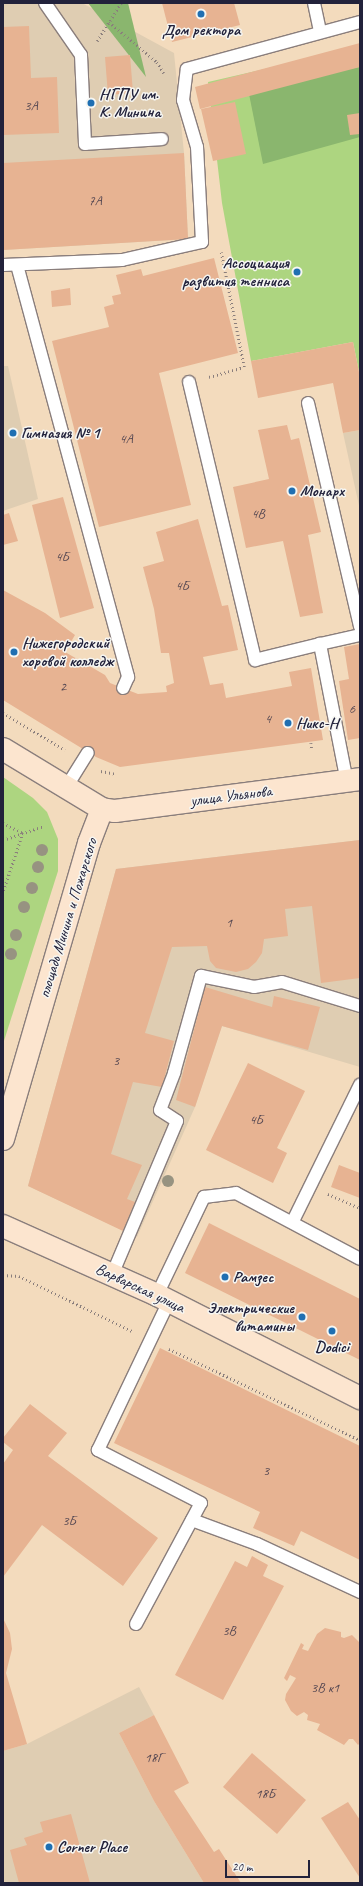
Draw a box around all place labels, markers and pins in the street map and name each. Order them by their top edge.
marker: Дом ректора [196,9,206,19]
place label: Дом ректора [162,20,240,40]
place label: НГПУ им. К. Минина [99,84,160,122]
marker: НГПУ им. К. Минина [86,98,96,108]
place label: Ассоциация развития тенниса [183,253,289,291]
marker: Ассоциация развития тенниса [292,267,302,277]
place label: Гимназия № 1 [21,423,100,443]
marker: Гимназия № 1 [8,428,18,438]
place label: Монарх [300,481,344,501]
marker: Монарх [287,486,297,496]
place label: Нижегородский хоровой колледж [22,633,113,671]
marker: Нижегородский хоровой колледж [9,647,19,657]
place label: Никс-Н [296,713,338,733]
marker: Никс-Н [283,718,293,728]
place label: Рамзес [233,1267,274,1287]
marker: Рамзес [220,1272,230,1282]
place label: Электрические витамины [207,1298,294,1336]
marker: Электрические витамины [297,1312,307,1322]
marker: Dodici [327,1326,337,1336]
place label: Dodici [315,1337,349,1357]
place label: Corner Place [57,1837,127,1857]
marker: Corner Place [44,1842,54,1852]

